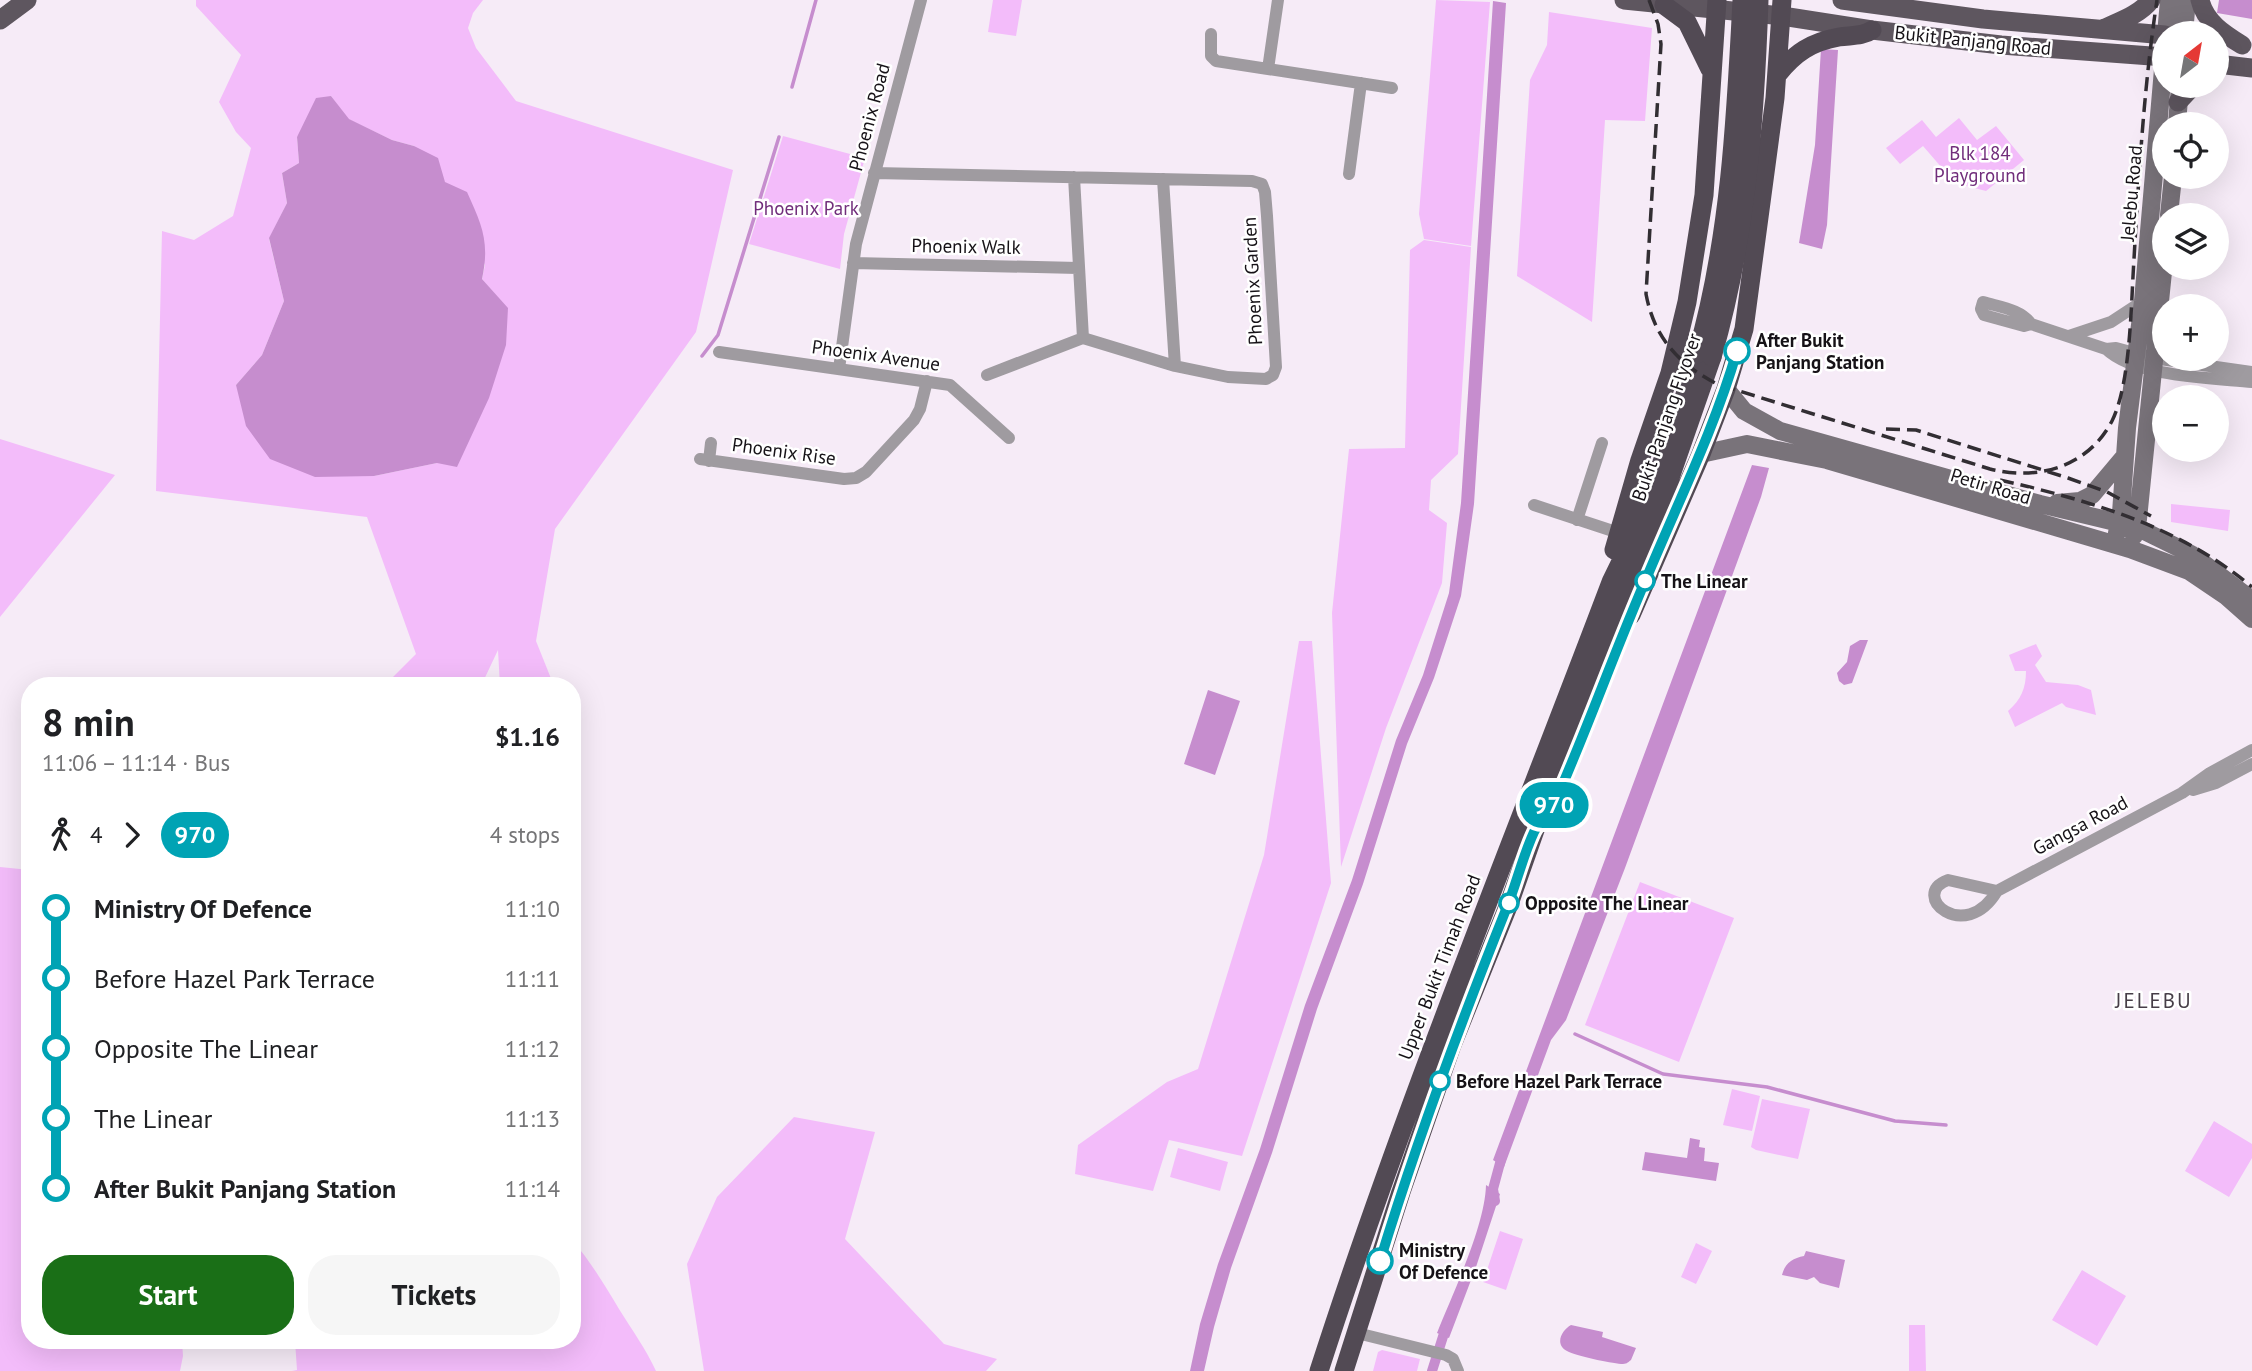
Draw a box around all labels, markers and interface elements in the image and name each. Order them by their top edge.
street label: Bukit Panjang Road [1894,20,2052,60]
north arrow [2152,21,2230,98]
map controls [2152,21,2229,462]
street label: Phoenix Road [843,60,895,174]
button: locate [2152,112,2229,189]
park label: Blk 184 Playground [1934,141,2026,187]
street label: Jelebu Road [2115,144,2147,243]
park label: Phoenix Park [753,196,859,220]
button: layers [2152,203,2229,280]
street label: Phoenix Garden [1237,216,1267,346]
street label: Phoenix Walk [911,233,1021,259]
button: + [2152,294,2229,371]
place label: After Bukit Panjang Station [1756,328,1884,374]
street label: Bukit Panjang Flyover [1626,329,1706,504]
street label: Phoenix Avenue [810,334,942,376]
marker: After Bukit Panjang Station [1724,338,1750,364]
button: − [2152,385,2229,462]
street label: Phoenix Rise [731,432,837,470]
street label: Petir Road [1948,462,2034,510]
place label: The Linear [1661,569,1748,593]
marker: The Linear [1635,571,1655,591]
text: 8 min [42,697,135,746]
text: $1.16 [495,720,560,753]
text: 11:06 – 11:14 · Bus [42,748,230,777]
line badge: 970 [1514,782,1594,828]
text: 970 [1534,789,1574,820]
street label: Gangsa Road [2028,790,2132,860]
icon: walk [42,816,80,854]
icon: forward [113,816,151,854]
text: 970 [175,819,215,850]
text: 4 [90,820,103,849]
text: 4 stops [490,820,560,849]
street label: Upper Bukit Timah Road [1393,871,1485,1063]
place label: Opposite The Linear [1525,891,1689,915]
text: Ministry Of Defence [94,892,312,925]
marker: Opposite The Linear [1499,893,1519,913]
text: 11:10 [505,894,560,923]
text: Before Hazel Park Terrace [94,962,375,995]
text: 11:11 [505,964,560,993]
district label: JELEBU [2114,987,2193,1014]
text: Opposite The Linear [94,1032,318,1065]
text: 11:12 [505,1034,560,1063]
place label: Before Hazel Park Terrace [1456,1069,1662,1093]
marker: Before Hazel Park Terrace [1430,1071,1450,1091]
text: The Linear [94,1102,212,1135]
text: 11:13 [505,1104,560,1133]
text: After Bukit Panjang Station [94,1172,396,1205]
text: 11:14 [505,1174,560,1203]
place label: Ministry Of Defence [1399,1238,1488,1284]
marker: Ministry Of Defence [1367,1248,1393,1274]
button: Start [42,1255,294,1335]
button: Tickets [308,1255,560,1335]

